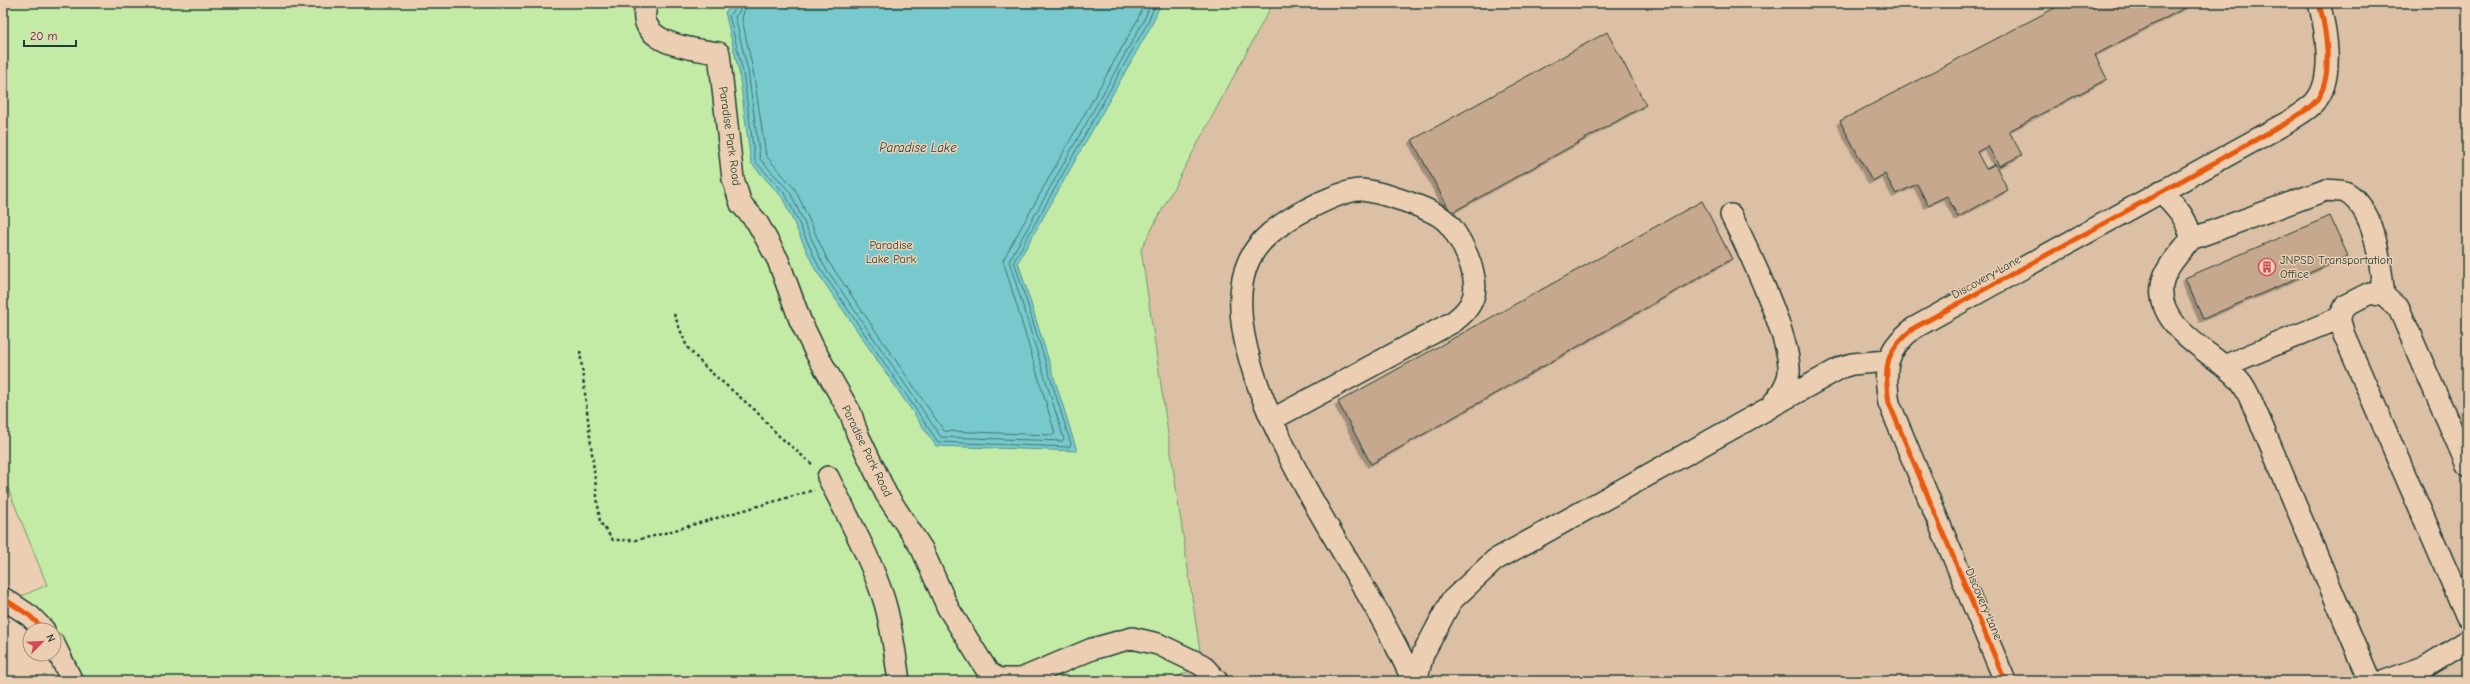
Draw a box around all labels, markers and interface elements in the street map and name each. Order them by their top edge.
scale bar [24,22,76,48]
text: 20 m [30,29,58,43]
street label: Paradise Park Road [716,85,744,187]
water label: Paradise Lake [879,140,957,155]
park label: Paradise Lake Park [866,238,916,266]
street label: Discovery Lane [1949,252,2023,302]
place label: JNPSD Transportation Office [2280,253,2393,281]
building icon: JNPSD Transportation Office [2257,257,2277,277]
street label: Paradise Park Road [839,403,895,499]
street label: Discovery Lane [1963,566,2005,642]
north arrow [22,622,62,662]
text: N [43,632,58,644]

